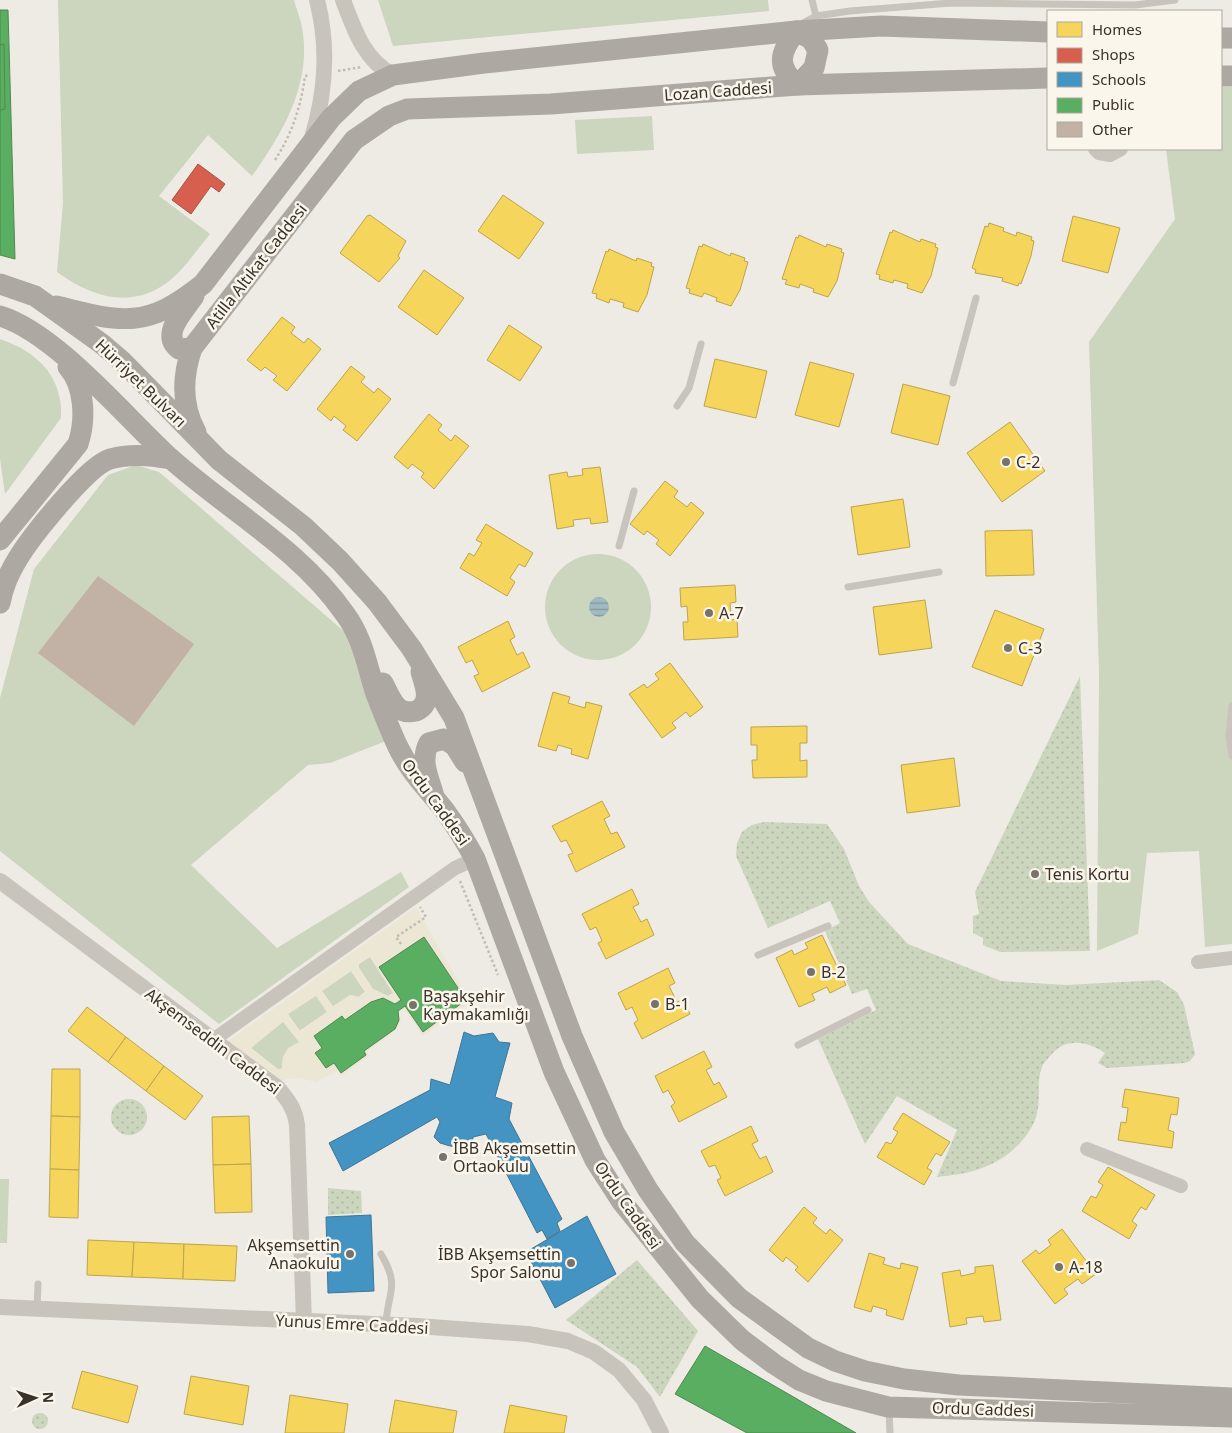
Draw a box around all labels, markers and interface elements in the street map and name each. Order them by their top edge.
legend [1047,10,1222,150]
text: Homes [1092,19,1142,39]
text: Shops [1092,44,1135,64]
text: Schools [1092,69,1146,89]
street label: Lozan Caddesi [663,76,773,106]
text: Public [1092,94,1135,114]
text: Other [1092,119,1133,139]
street label: Atilla Altıkat Caddesi [200,199,312,333]
street label: Hürriyet Bulvarı [91,334,191,432]
place label: C-2 [1016,451,1040,473]
marker: C-2 [1000,456,1012,468]
place label: A-7 [719,602,744,624]
marker: A-7 [703,607,715,619]
place label: C-3 [1018,637,1042,659]
marker: C-3 [1002,642,1014,654]
street label: Ordu Caddesi [397,754,475,850]
place label: Tenis Kortu [1045,863,1130,885]
marker: Tenis Kortu [1029,868,1041,880]
place label: B-2 [821,961,846,983]
marker: B-2 [805,966,817,978]
street label: Akşemseddin Caddesi [141,983,285,1099]
place label: Başakşehir Kaymakamlığı [423,985,529,1025]
place label: B-1 [665,993,690,1015]
marker: B-1 [649,998,661,1010]
marker: Başakşehir Kaymakamlığı [407,999,419,1011]
place label: İBB Akşemsettin Ortaokulu [453,1137,576,1177]
marker: İBB Akşemsettin Ortaokulu [437,1151,449,1163]
street label: Ordu Caddesi [590,1157,666,1253]
place label: Akşemsettin Anaokulu [247,1234,340,1274]
place label: İBB Akşemsettin Spor Salonu [438,1243,561,1283]
marker: Akşemsettin Anaokulu [344,1248,356,1260]
place label: A-18 [1069,1256,1103,1278]
marker: İBB Akşemsettin Spor Salonu [565,1257,577,1269]
marker: A-18 [1053,1261,1065,1273]
street label: Yunus Emre Caddesi [275,1309,429,1339]
north arrow [10,1373,60,1423]
text: N [39,1391,58,1403]
street label: Ordu Caddesi [932,1396,1034,1422]

